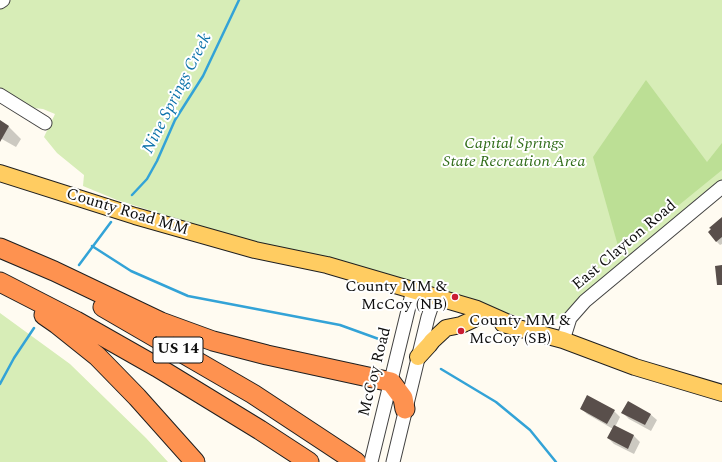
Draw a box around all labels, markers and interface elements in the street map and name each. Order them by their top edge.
water label: Nine Springs Creek [139,30,217,158]
park label: Capital Springs State Recreation Area [443,135,585,173]
street label: County Road MM [64,185,190,241]
street label: East Clayton Road [569,197,681,295]
place label: County MM & McCoy (NB) [345,278,447,316]
marker: County MM & McCoy (NB) [450,292,460,302]
place label: County MM & McCoy (SB) [469,312,571,350]
street label: McCoy Road [356,326,396,418]
marker: County MM & McCoy (SB) [456,326,466,336]
road number: US 14 [153,337,203,363]

